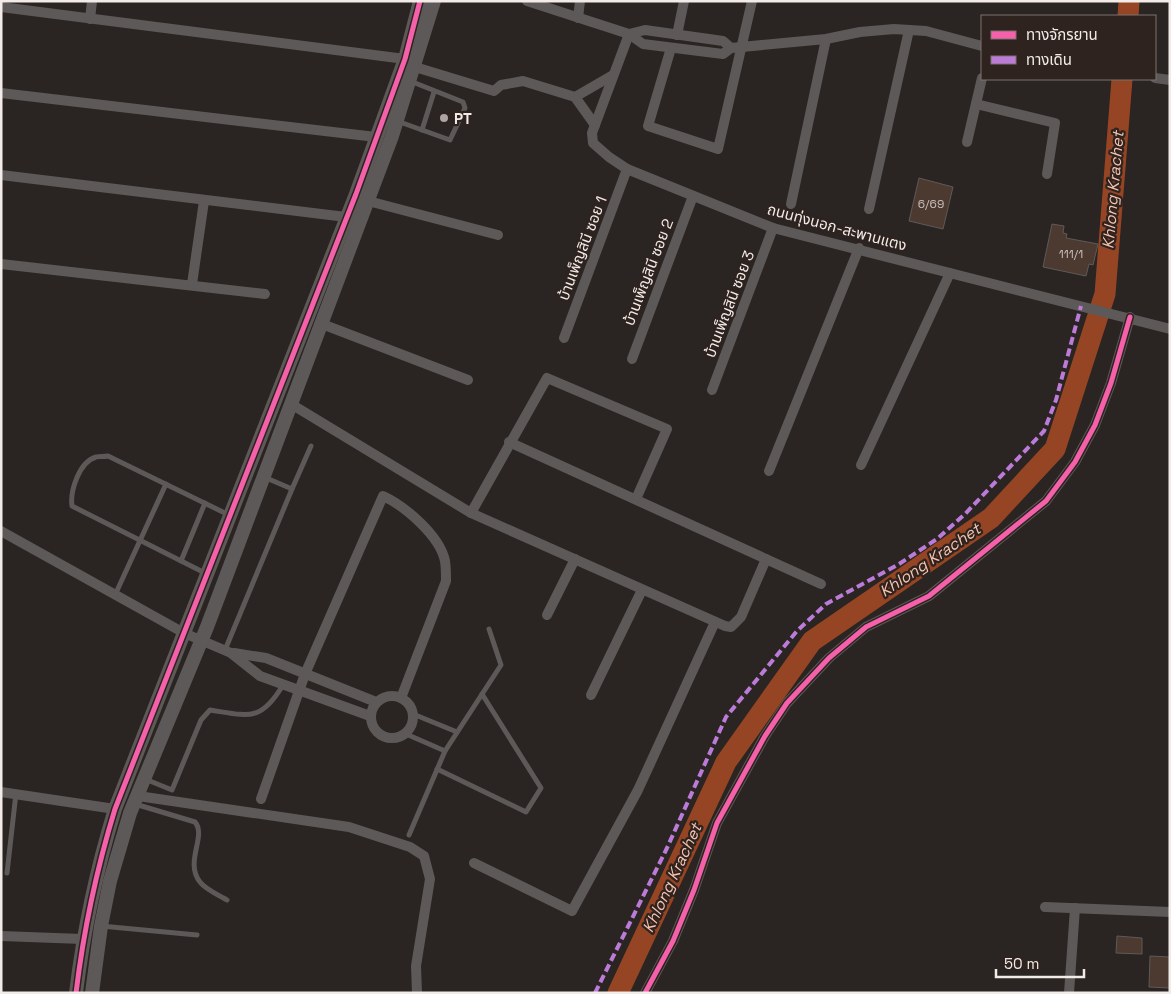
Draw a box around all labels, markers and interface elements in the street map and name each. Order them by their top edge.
legend [981,15,1156,80]
text: ทางจักรยาน [1026,25,1098,44]
text: ทางเดิน [1026,50,1072,69]
place label: PT [454,109,472,128]
marker: PT [438,112,450,124]
water label: Khlong Krachet [1097,129,1129,250]
street label: บ้านเพ็ญสินี ซอย 1 [553,193,611,303]
house number: 6/69 [918,196,944,212]
street label: ถนนทุ่งนอก-สะพานแตง [765,199,909,255]
street label: บ้านเพ็ญสินี ซอย 2 [619,216,677,328]
house number: 111/1 [1059,246,1083,262]
street label: บ้านเพ็ญสินี ซอย 3 [700,248,758,360]
water label: Khlong Krachet [875,517,986,602]
water label: Khlong Krachet [638,819,707,936]
scale bar [996,946,1084,978]
text: 50 m [1004,954,1039,973]

